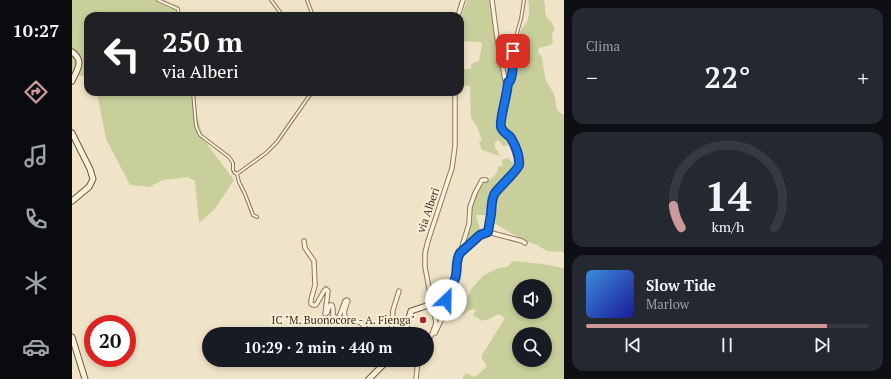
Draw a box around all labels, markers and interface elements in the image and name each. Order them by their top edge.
text: 10:27 [13,18,59,42]
text: 250 m [162,23,243,60]
icon: left [96,28,148,80]
pin [496,34,530,68]
text: Clima [586,37,620,55]
icon: arrive [502,40,524,62]
text: 22° [704,57,751,97]
text: via Alberi [162,59,239,83]
text: − [586,63,598,92]
text: + [857,63,869,92]
icon: directions [22,78,50,106]
icon: music [22,142,50,170]
text: 14 [704,167,751,222]
street label: via Alberi [413,186,442,235]
icon: phone [22,205,50,233]
text: km/h [711,216,745,235]
icon: climate [22,269,50,297]
text: Slow Tide [646,275,716,295]
position arrow [425,279,467,321]
map controls [512,279,552,367]
button: sound [512,279,552,319]
text: Marlow [646,295,689,313]
place label: IC "M. Buonocore - A. Fienga" [272,313,415,327]
speed limit sign: 20 [84,315,136,367]
marker: IC "M. Buonocore - A. Fienga" [418,315,428,325]
button: search [512,327,552,367]
icon: car [22,333,50,361]
icon: previous [622,334,644,356]
icon: pause [716,334,738,356]
icon: next [811,334,833,356]
text: 10:29 · 2 min · 440 m [244,337,392,357]

